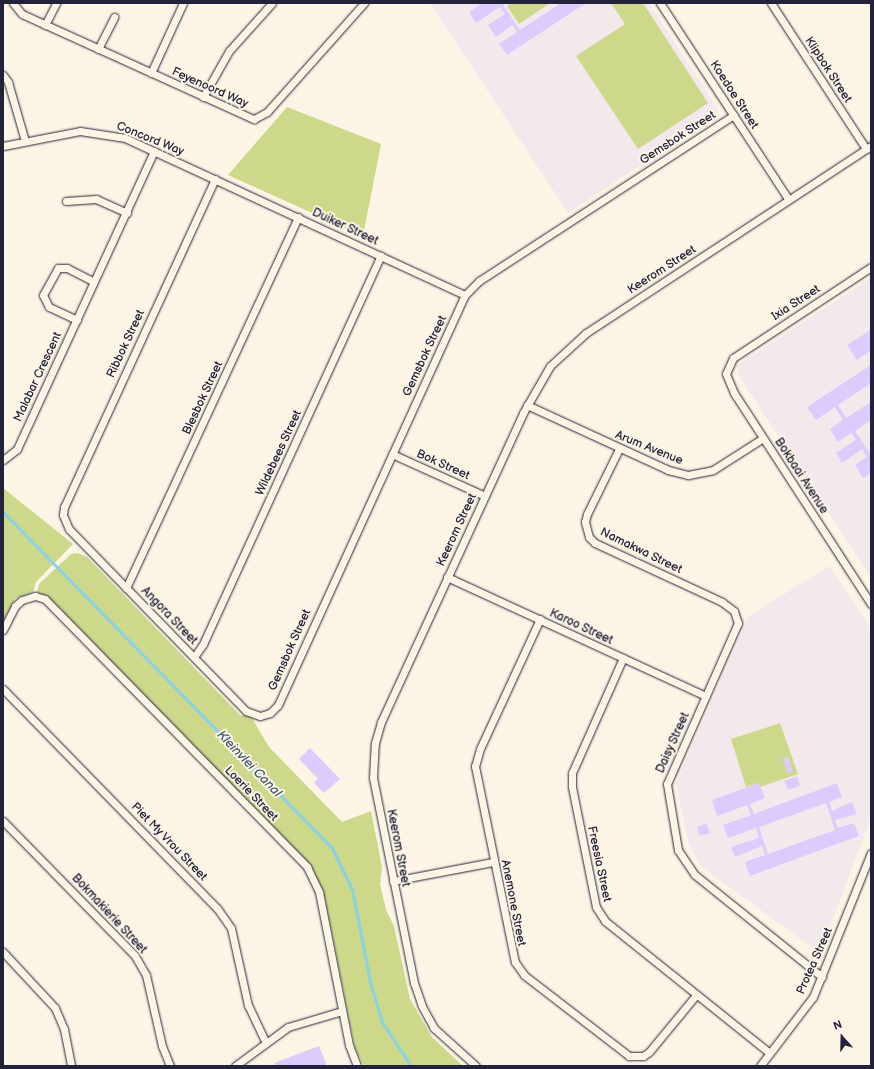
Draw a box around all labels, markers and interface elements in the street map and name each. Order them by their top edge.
street label: Klipbok Street [801,34,855,106]
street label: Koedoe Street [707,58,761,132]
street label: Feyenoord Way [169,65,251,111]
street label: Gemsbok Street [637,108,719,168]
street label: Concord Way [114,119,186,159]
street label: Duiker Street [310,205,380,249]
street label: Keerom Street [625,242,699,298]
street label: Ixia Street [769,282,823,324]
street label: Ribbok Street [104,308,148,380]
street label: Gemsbok Street [400,313,450,399]
street label: Malabar Crescent [11,330,65,424]
street label: Blesbok Street [180,359,226,437]
street label: Wildebees Street [253,408,305,498]
street label: Arum Avenue [613,428,685,468]
street label: Bokbaai Avenue [771,435,831,517]
street label: Bok Street [414,447,472,483]
street label: Keerom Street [434,491,480,569]
street label: Namakwa Street [598,525,684,577]
street label: Angora Street [138,584,200,648]
street label: Karoo Street [547,606,615,648]
street label: Gemsbok Street [266,607,314,693]
street label: Daisy Street [653,710,693,776]
water label: Kleinvlei Canal [213,727,285,801]
street label: Loerie Street [221,763,281,825]
street label: Piet My Vrou Street [128,799,210,885]
street label: Keerom Street [383,808,413,888]
street label: Freesia Street [584,825,614,903]
street label: Anemone Street [498,858,528,948]
street label: Bokmakierie Street [68,871,150,957]
street label: Protea Street [794,925,836,997]
north arrow [822,1017,862,1057]
text: N [832,1018,844,1033]

